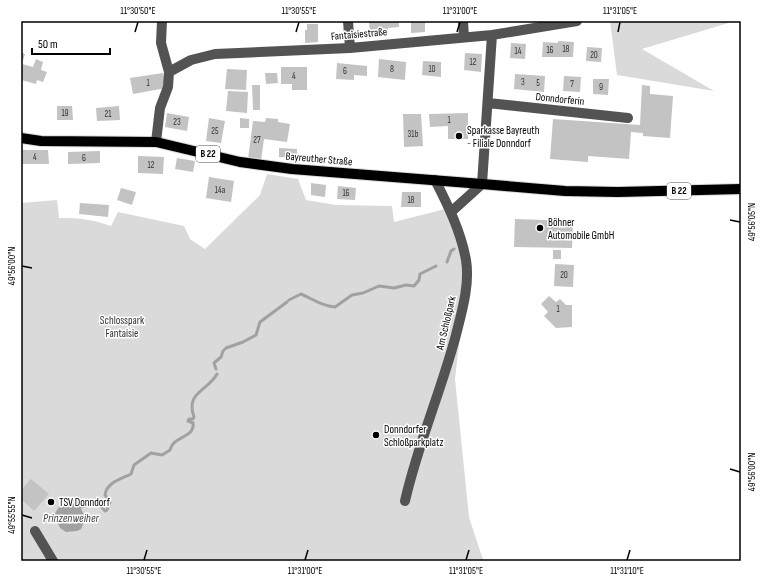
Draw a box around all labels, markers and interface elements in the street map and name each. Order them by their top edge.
text: 11°30'50"E [120,5,156,17]
text: 11°30'55"E [282,5,316,17]
text: 11°31'00"E [443,5,477,17]
text: 11°31'05"E [603,5,637,17]
street label: Fantaisiestraße [330,25,388,43]
scale bar [32,30,110,56]
text: 50 m [38,37,58,52]
house number: 18 [562,44,570,55]
house number: 16 [546,45,554,56]
house number: 14 [515,46,522,57]
house number: 20 [590,50,598,61]
house number: 12 [470,57,477,68]
house number: 8 [390,64,394,75]
house number: 10 [428,64,436,75]
house number: 6 [343,66,347,77]
house number: 4 [292,71,296,82]
house number: 3 [521,77,525,88]
house number: 1 [146,78,150,89]
house number: 5 [536,78,540,89]
house number: 7 [570,79,574,90]
house number: 9 [599,82,603,93]
street label: Donndorferin [535,90,585,108]
house number: 19 [61,108,69,119]
house number: 21 [105,109,112,120]
house number: 1 [447,115,451,126]
house number: 23 [173,117,181,128]
place label: Sparkasse Bayreuth - Filiale Donndorf [467,124,540,150]
house number: 25 [211,126,219,137]
house number: 31b [408,129,419,140]
marker: Sparkasse Bayreuth - Filiale Donndorf [454,131,464,141]
house number: 27 [253,135,261,146]
road number: B 22 [196,146,220,162]
street label: Bayreuther Straße [285,150,353,168]
house number: 4 [33,152,37,163]
house number: 6 [82,153,86,164]
house number: 12 [148,160,155,171]
road number: B 22 [667,183,691,199]
house number: 14a [215,185,225,196]
house number: 16 [342,188,350,199]
house number: 18 [407,195,415,206]
text: 49°56'05"N [746,203,758,241]
place label: Böhner Automobile GmbH [547,216,614,242]
marker: Böhner Automobile GmbH [535,223,545,233]
text: 49°56'00"N [6,247,18,285]
house number: 20 [560,270,568,281]
street label: Am Schloßpark [433,294,459,352]
house number: 1 [556,304,560,315]
park label: Schlosspark Fantaisie [100,314,145,340]
place label: Donndorfer Schloßparkplatz [384,423,443,449]
marker: Donndorfer Schloßparkplatz [371,430,381,440]
text: 49°56'00"N [746,453,758,491]
text: 49°55'55"N [6,496,18,534]
place label: TSV Donndorf [59,496,111,509]
marker: TSV Donndorf [46,497,56,507]
water label: Prinzenweiher [43,511,100,526]
text: 11°30'55"E [127,565,161,577]
text: 11°31'00"E [288,565,322,577]
text: 11°31'05"E [449,565,483,577]
text: 11°31'10"E [610,565,644,577]

